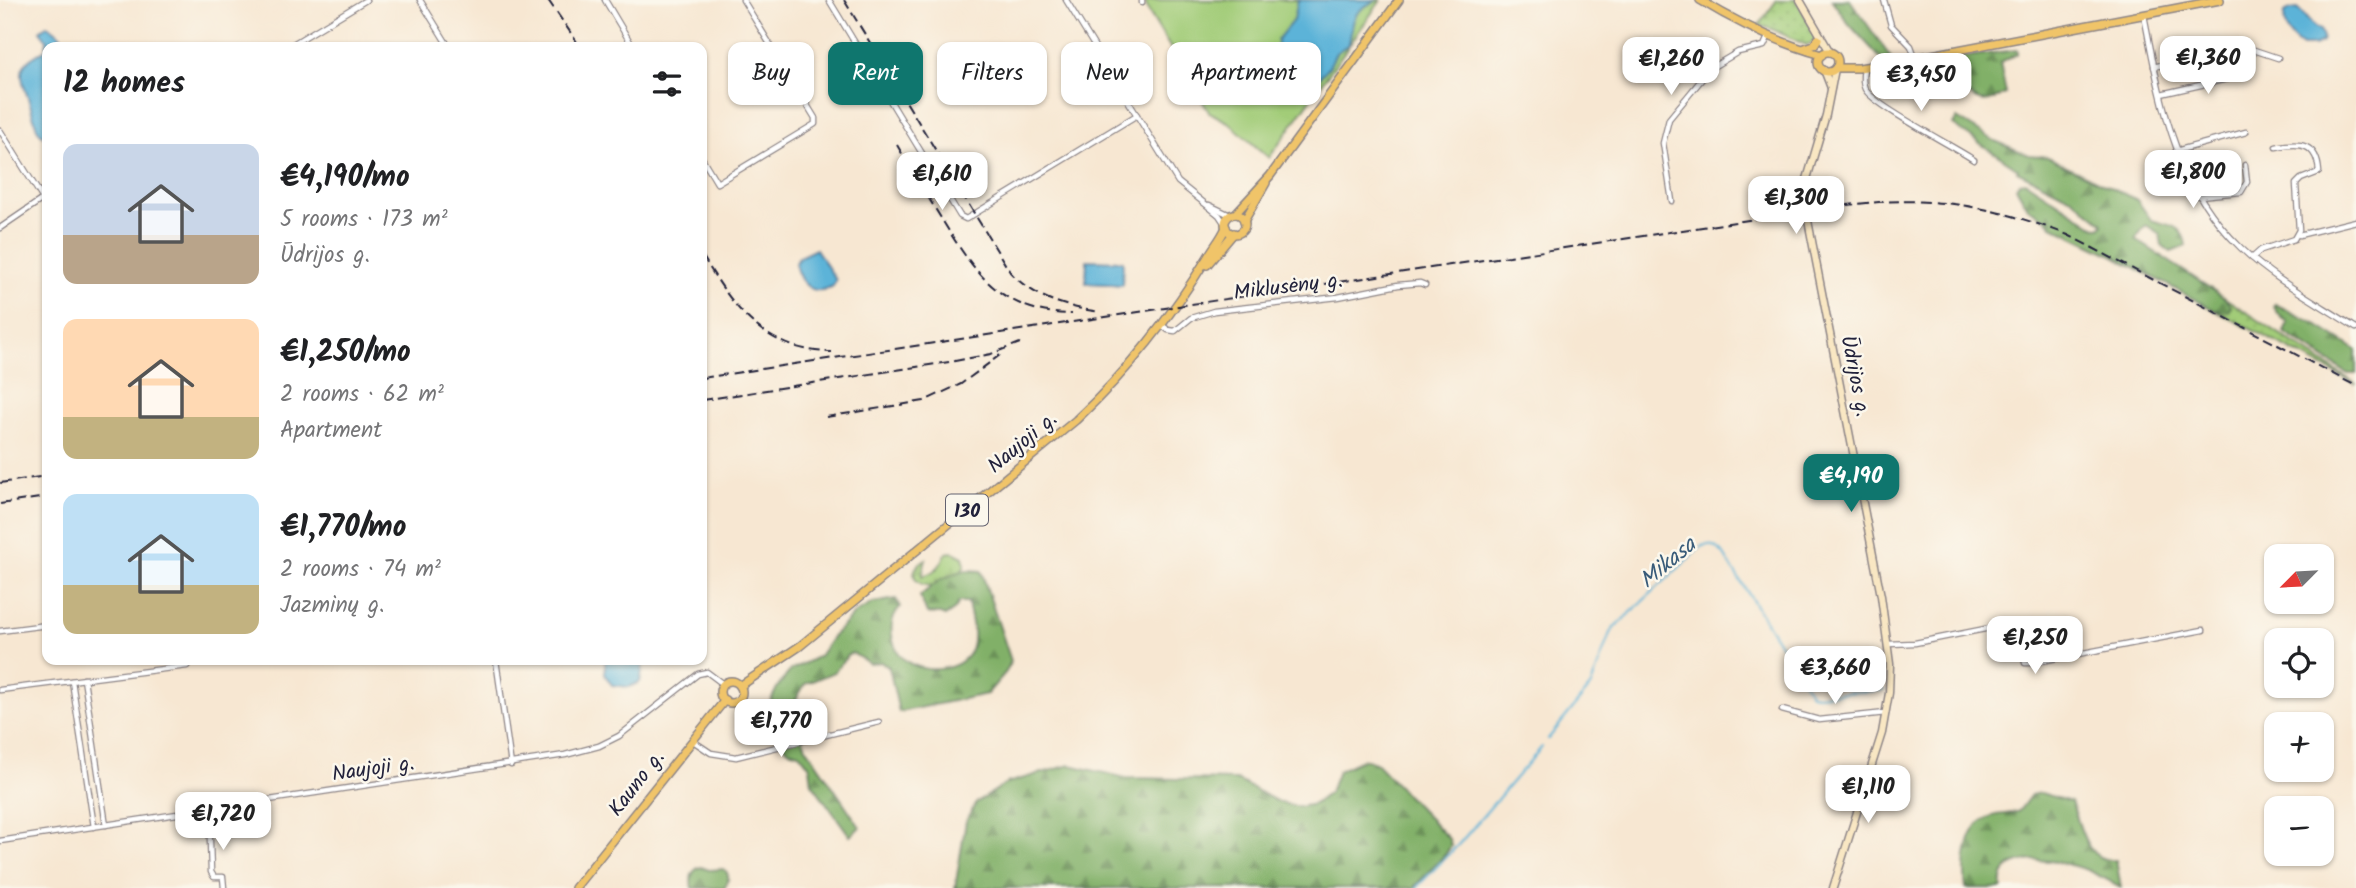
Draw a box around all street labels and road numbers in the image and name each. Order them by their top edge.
street label: Miklusėnų g. [1232,264,1345,311]
street label: Ūdrijos g. [1831,333,1879,420]
street label: Naujoji g. [981,404,1065,482]
road number: 130 [946,495,988,526]
street label: Kauno g. [601,744,674,824]
street label: Naujoji g. [330,747,416,792]

